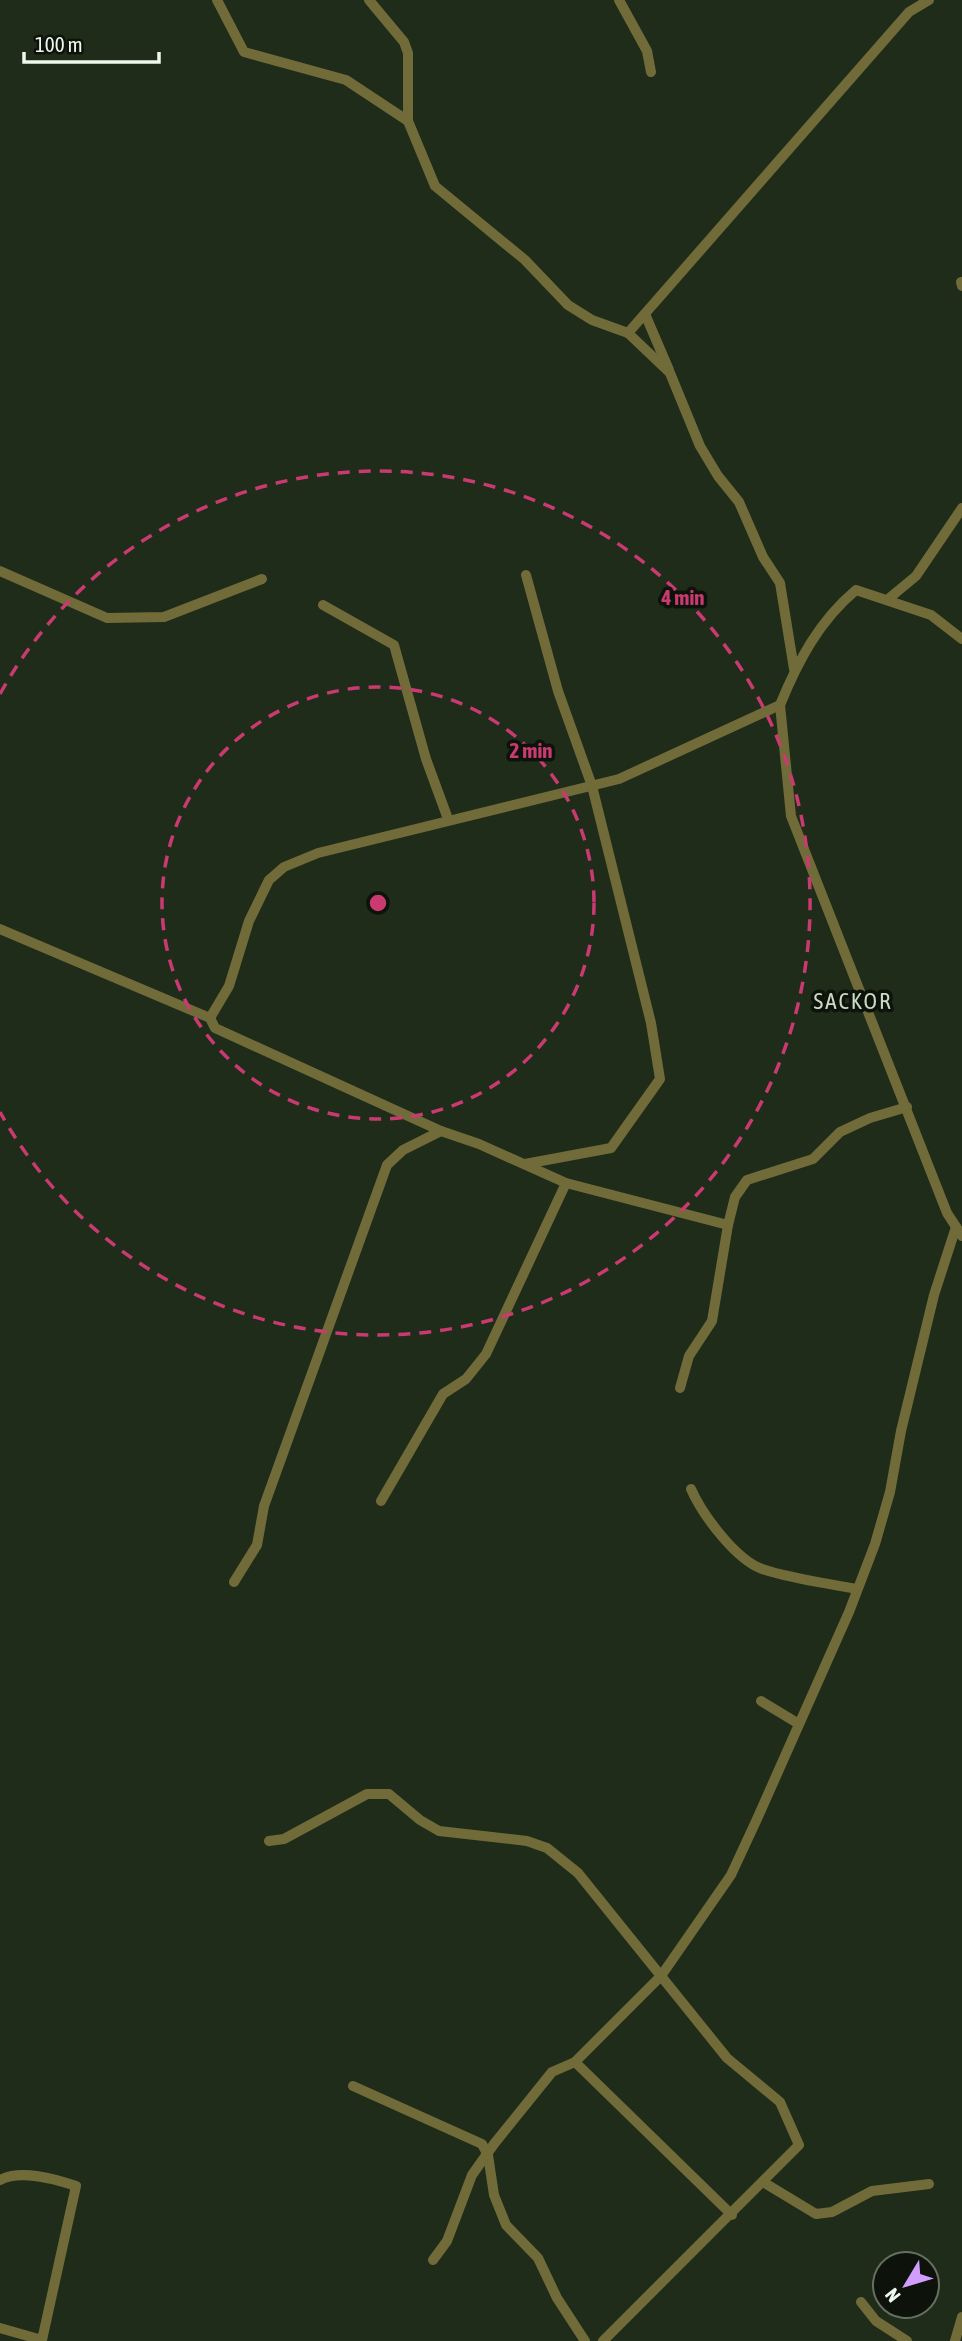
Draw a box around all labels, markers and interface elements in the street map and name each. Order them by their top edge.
scale bar [24,21,159,65]
text: 100 m [35,32,83,56]
text: 4 min [661,585,704,609]
text: 2 min [510,738,552,762]
centre of rings [366,891,390,915]
district label: SACKOR [814,988,892,1014]
north arrow [871,2250,941,2320]
text: N [880,2284,905,2307]

